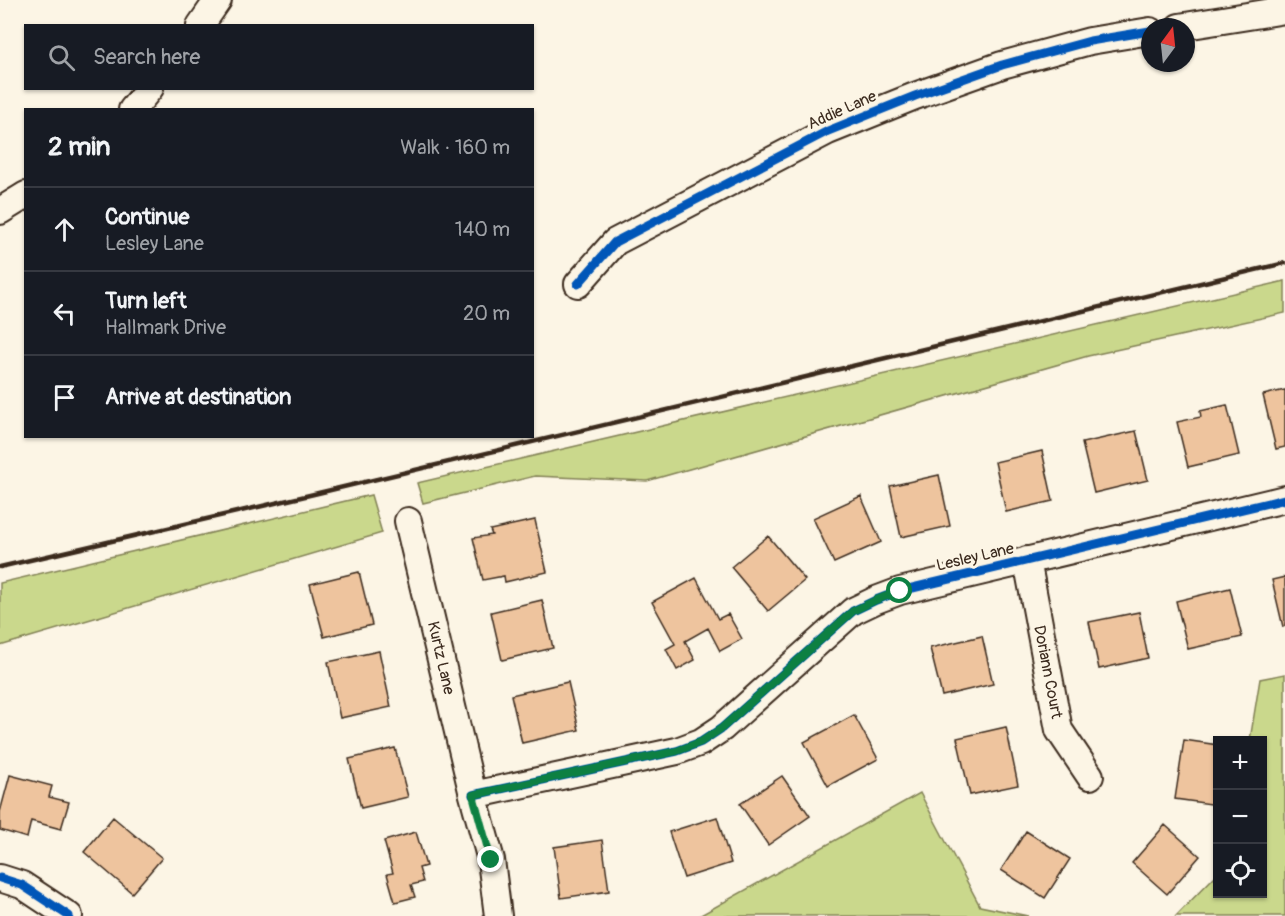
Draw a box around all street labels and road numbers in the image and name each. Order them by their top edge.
street label: Addie Lane [804,86,880,134]
street label: Lesley Lane [934,538,1016,576]
street label: Kurtz Lane [423,619,459,697]
street label: Doriann Court [1029,624,1067,721]

